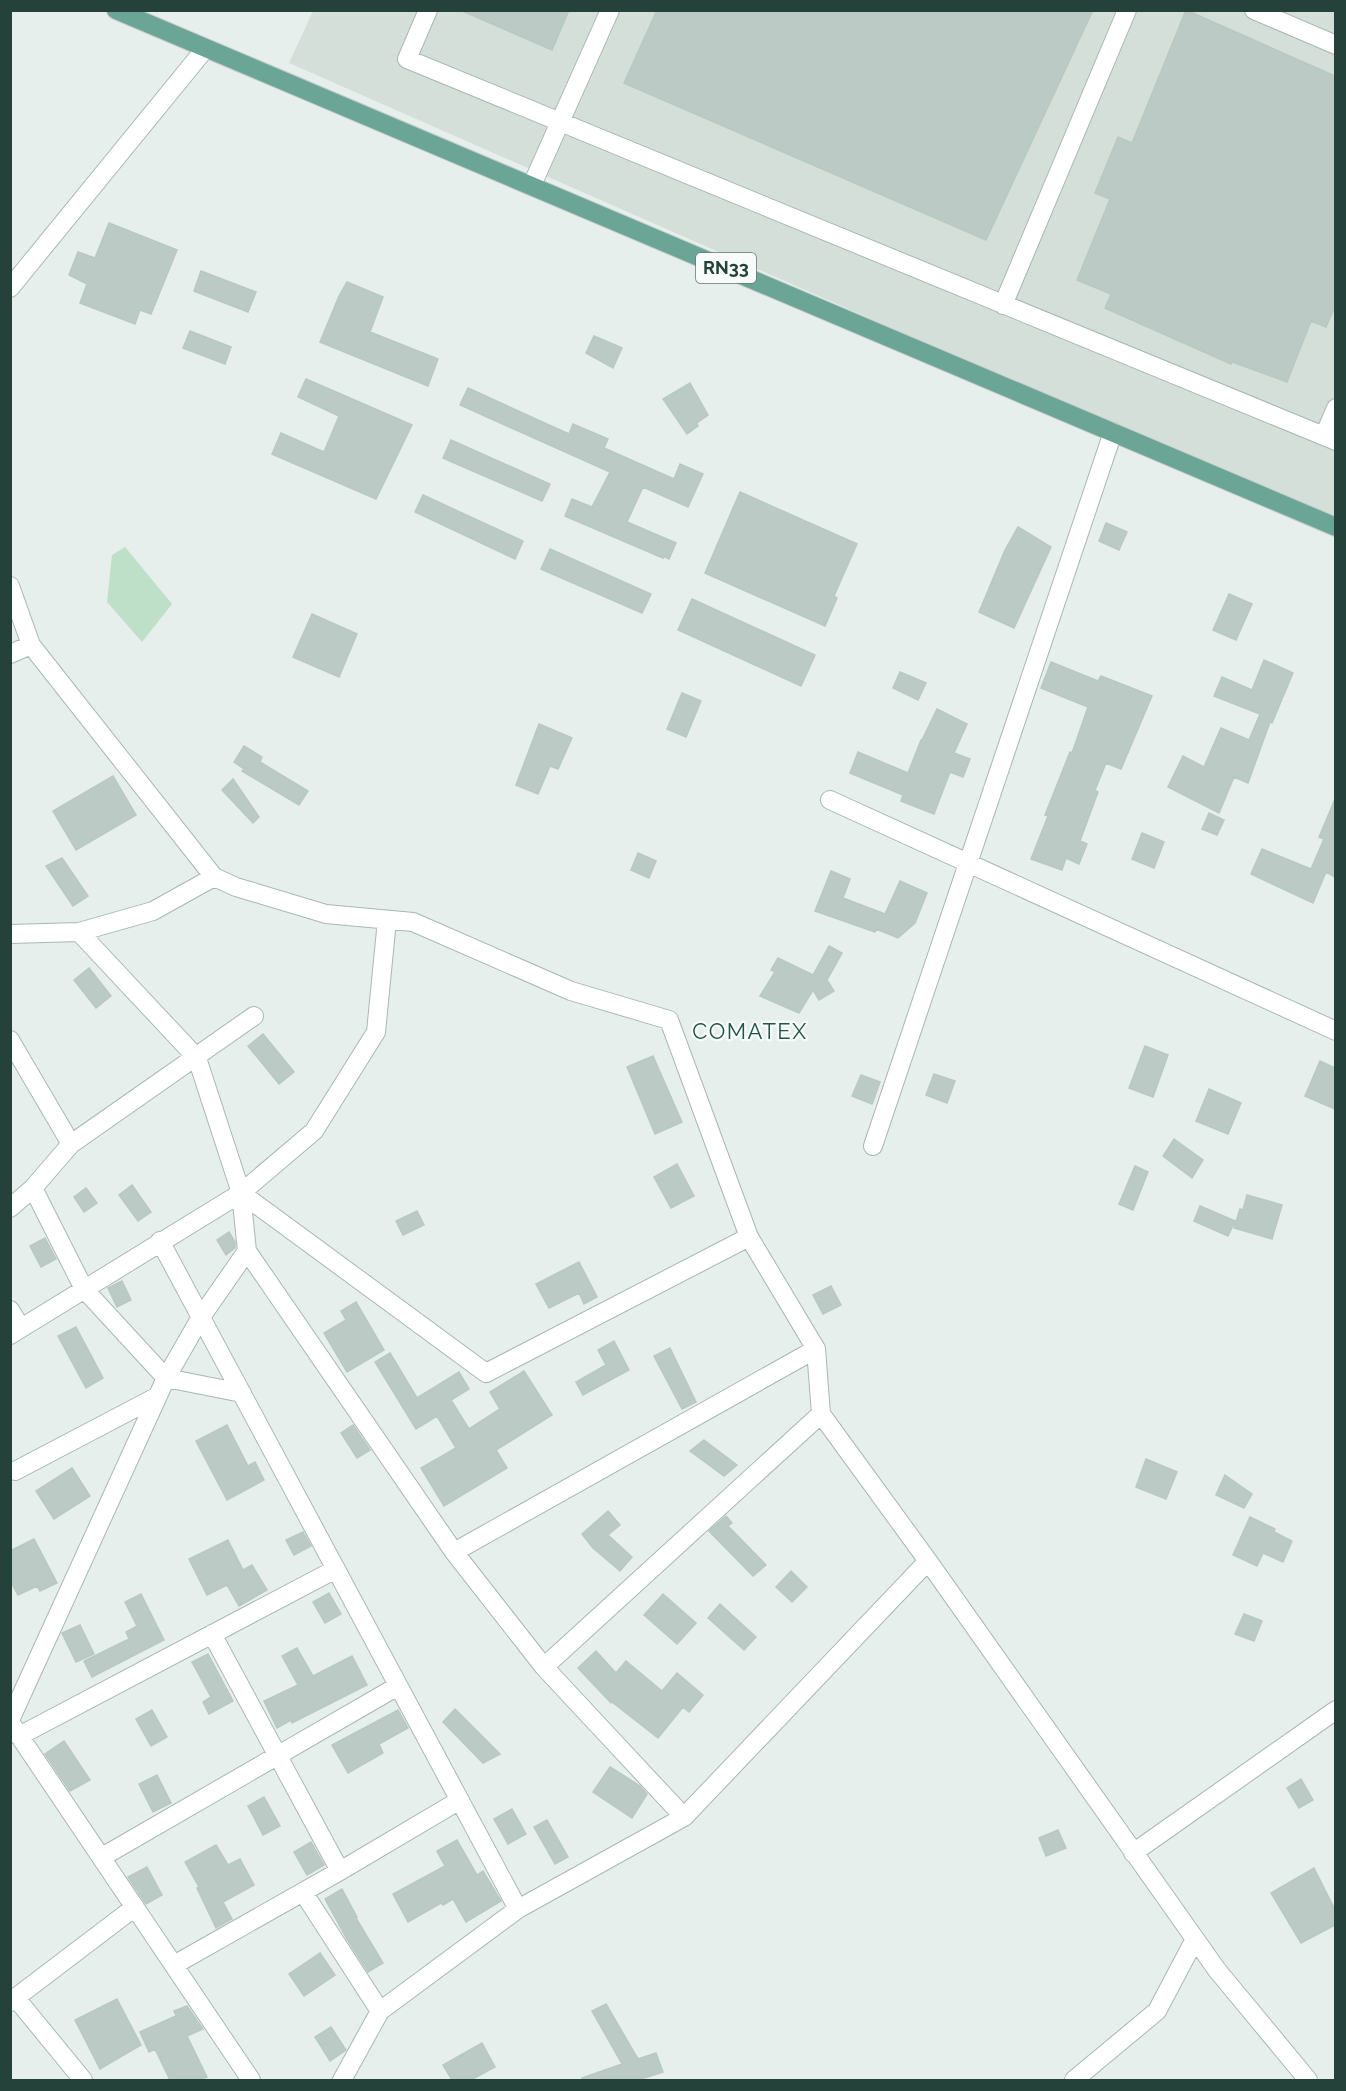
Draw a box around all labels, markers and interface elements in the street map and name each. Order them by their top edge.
road number: RN33 [696,253,756,283]
district label: COMATEX [692,1018,808,1044]

